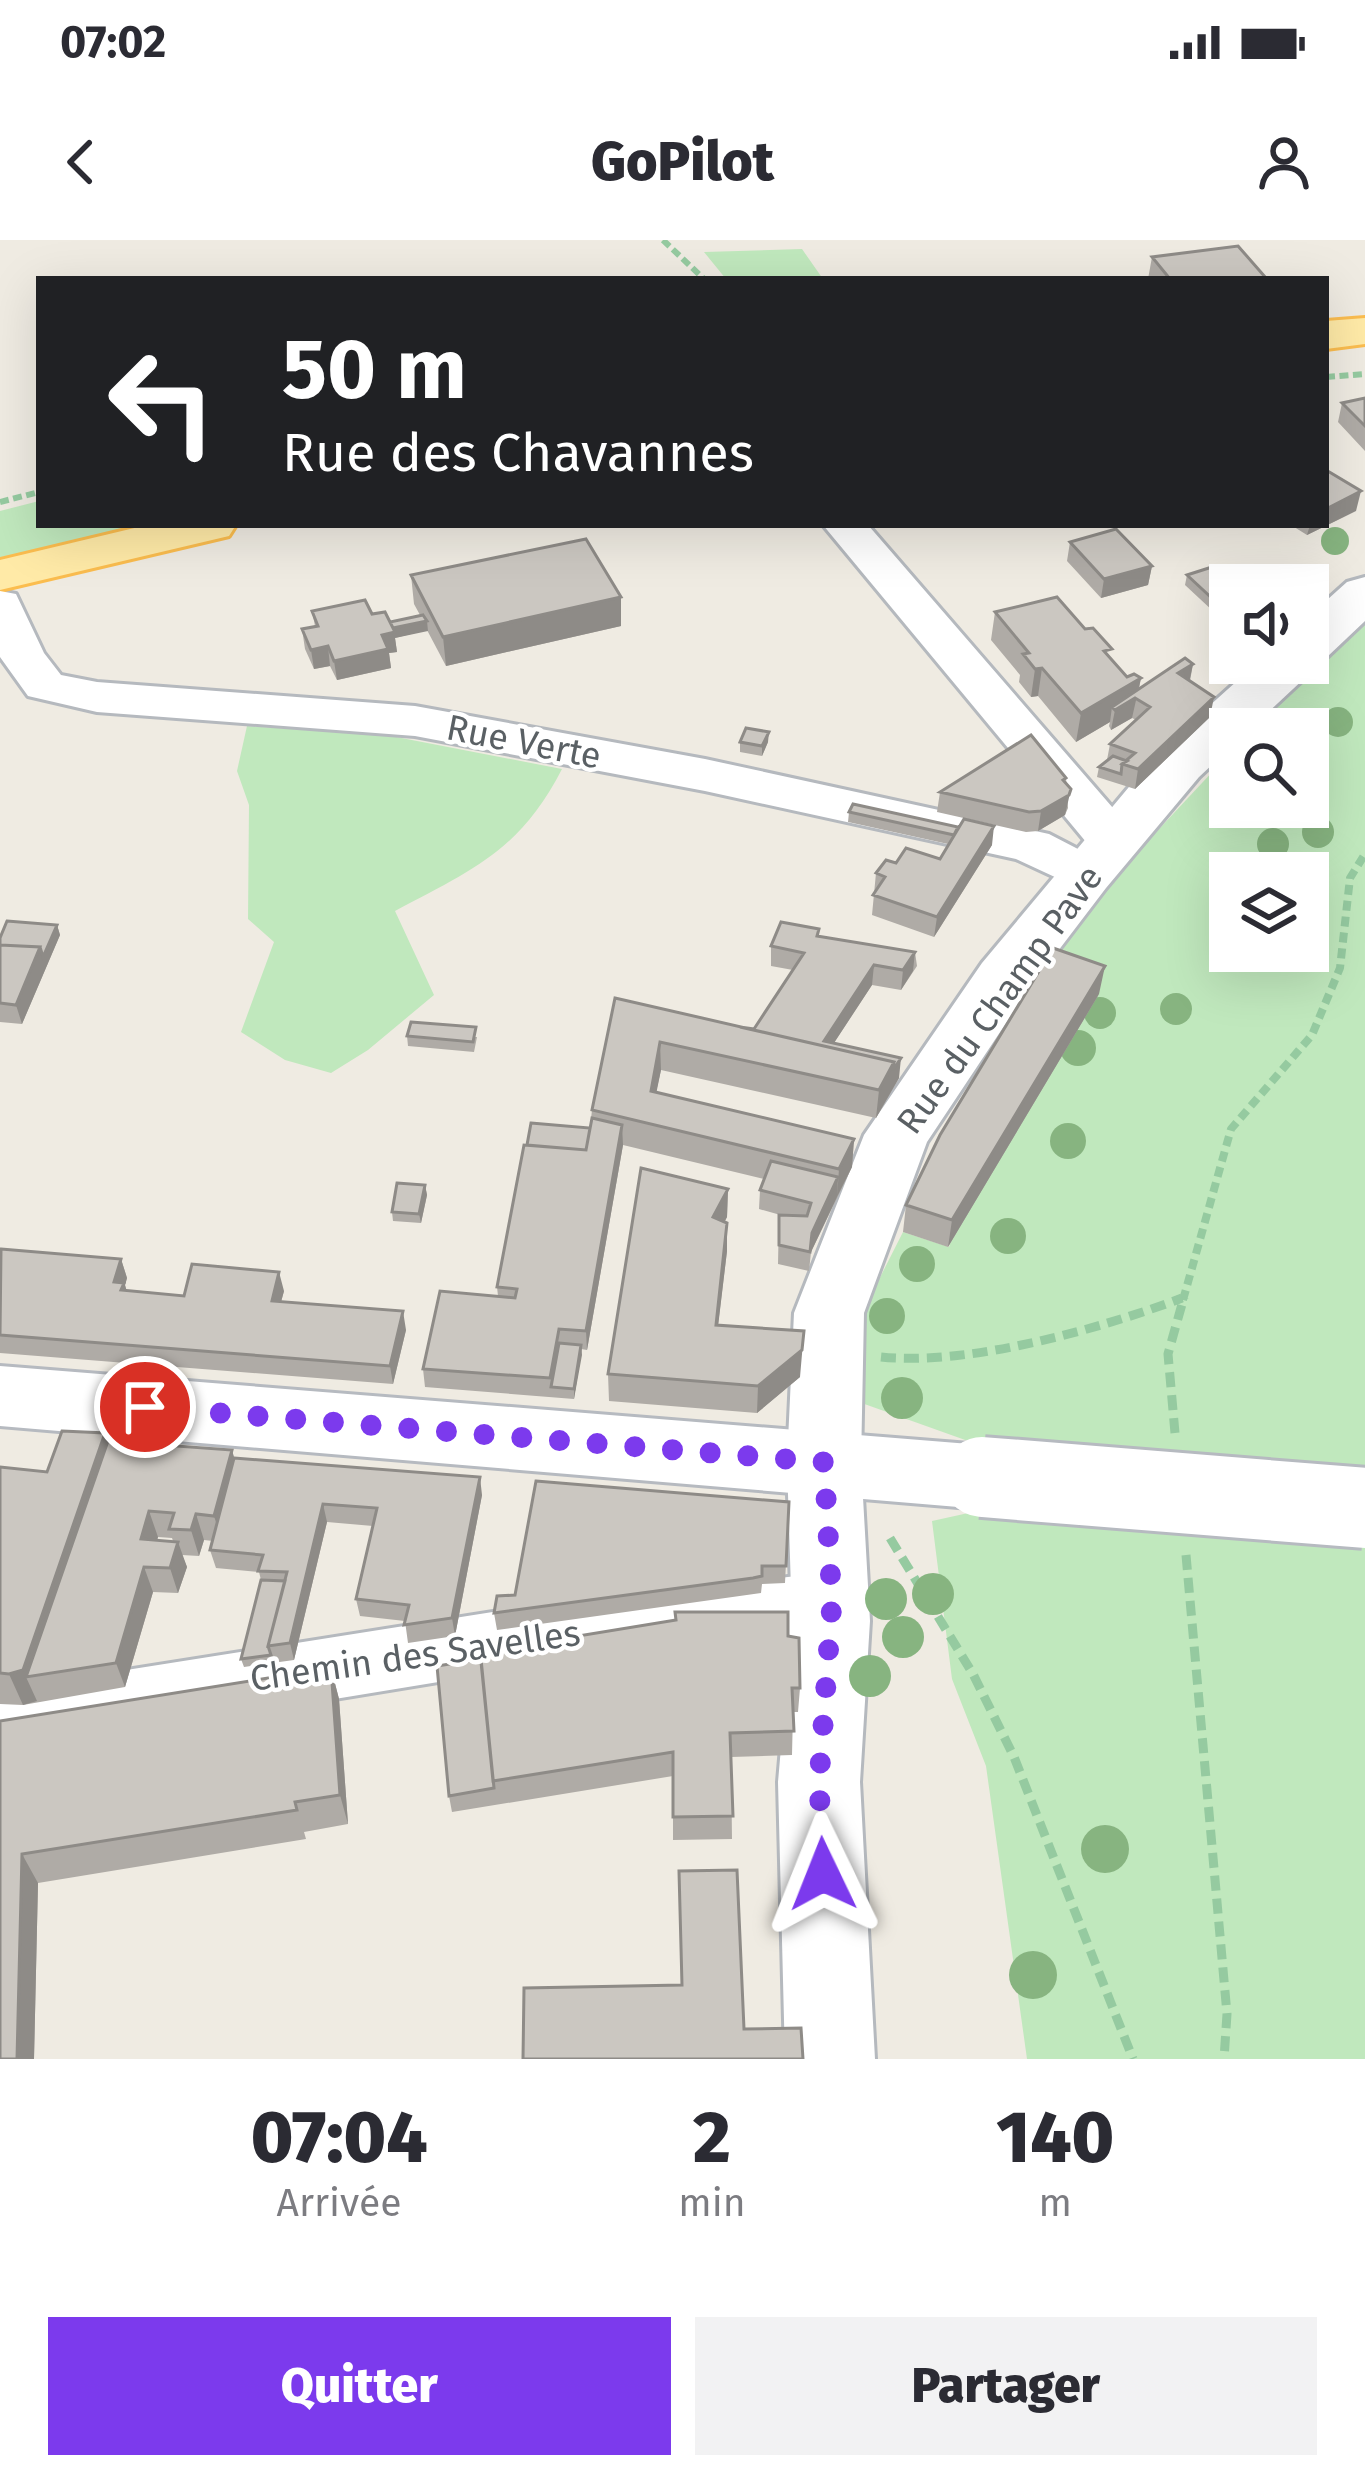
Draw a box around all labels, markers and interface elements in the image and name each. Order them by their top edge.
text: 07:02 [60,15,166,69]
icon: back [48,129,114,195]
icon: person [1251,129,1317,195]
text: GoPilot [591,130,774,194]
text: 50 m [282,319,467,420]
icon: left [84,324,240,480]
text: Rue des Chavannes [282,421,754,485]
map controls [1209,564,1329,972]
button: sound [1209,564,1329,684]
street label: Rue Verte [443,705,605,779]
button: search [1209,708,1329,828]
button: layers [1209,852,1329,972]
street label: Rue du Champ Pave [888,857,1112,1143]
pin [94,1356,196,1458]
icon: arrive [112,1374,178,1440]
street label: Chemin des Savelles [247,1611,583,1701]
position arrow [760,1811,886,1937]
text: 07:04 [251,2095,428,2181]
text: 2 [693,2095,731,2181]
text: 140 [996,2095,1114,2181]
text: Arrivée [277,2180,402,2226]
text: min [678,2180,746,2226]
text: m [1039,2180,1072,2226]
button: Quitter [48,2317,671,2455]
button: Partager [695,2317,1317,2455]

